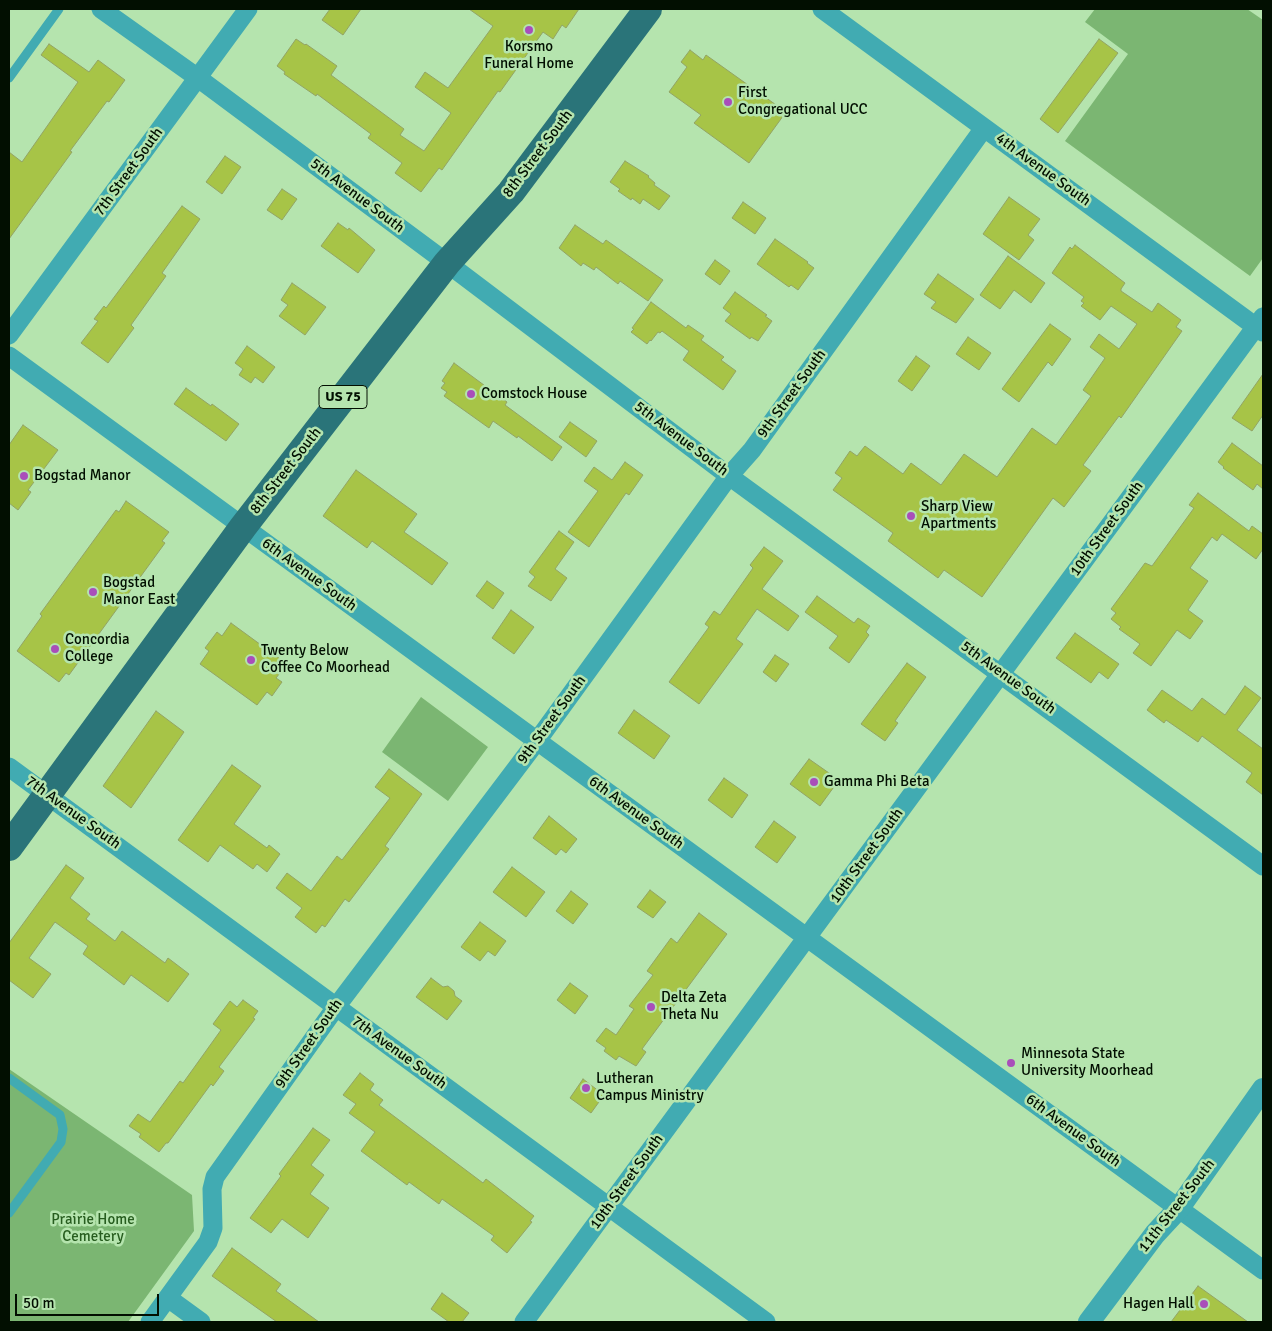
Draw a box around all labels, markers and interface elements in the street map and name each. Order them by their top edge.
marker: Korsmo Funeral Home [523,24,535,36]
place label: Korsmo Funeral Home [484,38,574,73]
place label: First Congregational UCC [738,84,868,119]
marker: First Congregational UCC [722,96,734,108]
street label: 8th Street South [499,107,577,201]
street label: 7th Street South [91,124,167,220]
street label: 4th Avenue South [992,130,1094,210]
street label: 5th Avenue South [307,155,407,237]
street label: 9th Street South [754,346,830,442]
place label: Comstock House [481,385,587,403]
road number: US 75 [319,386,367,408]
marker: Comstock House [465,388,477,400]
street label: 5th Avenue South [631,398,731,480]
street label: 8th Street South [247,424,325,518]
place label: Bogstad Manor [34,467,131,485]
marker: Bogstad Manor [18,470,30,482]
street label: 10th Street South [1066,478,1148,580]
place label: Sharp View Apartments [921,498,996,533]
marker: Sharp View Apartments [905,510,917,522]
street label: 6th Avenue South [258,535,360,615]
place label: Bogstad Manor East [103,574,175,609]
marker: Bogstad Manor East [87,586,99,598]
place label: Concordia College [65,631,130,666]
street label: 5th Avenue South [957,638,1059,718]
place label: Twenty Below Coffee Co Moorhead [261,642,390,677]
marker: Concordia College [49,643,61,655]
marker: Twenty Below Coffee Co Moorhead [245,654,257,666]
street label: 9th Street South [514,672,590,768]
street label: 7th Avenue South [22,773,124,853]
street label: 6th Avenue South [585,773,687,853]
place label: Gamma Phi Beta [824,773,930,791]
marker: Gamma Phi Beta [808,776,820,788]
street label: 10th Street South [826,805,908,907]
place label: Delta Zeta Theta Nu [661,989,727,1024]
street label: 9th Street South [272,996,346,1092]
marker: Delta Zeta Theta Nu [645,1001,657,1013]
street label: 7th Avenue South [348,1013,450,1093]
place label: Minnesota State University Moorhead [1021,1045,1153,1080]
marker: Minnesota State University Moorhead [1005,1057,1017,1069]
place label: Lutheran Campus Ministry [596,1070,704,1105]
marker: Lutheran Campus Ministry [580,1082,592,1094]
street label: 6th Avenue South [1022,1091,1124,1171]
street label: 10th Street South [586,1131,668,1233]
street label: 11th Street South [1135,1156,1219,1256]
park label: Prairie Home Cemetery [51,1211,135,1246]
scale bar [18,1284,161,1316]
text: 50 m [23,1294,54,1312]
place label: Hagen Hall [1123,1295,1194,1313]
marker: Hagen Hall [1198,1298,1210,1310]

